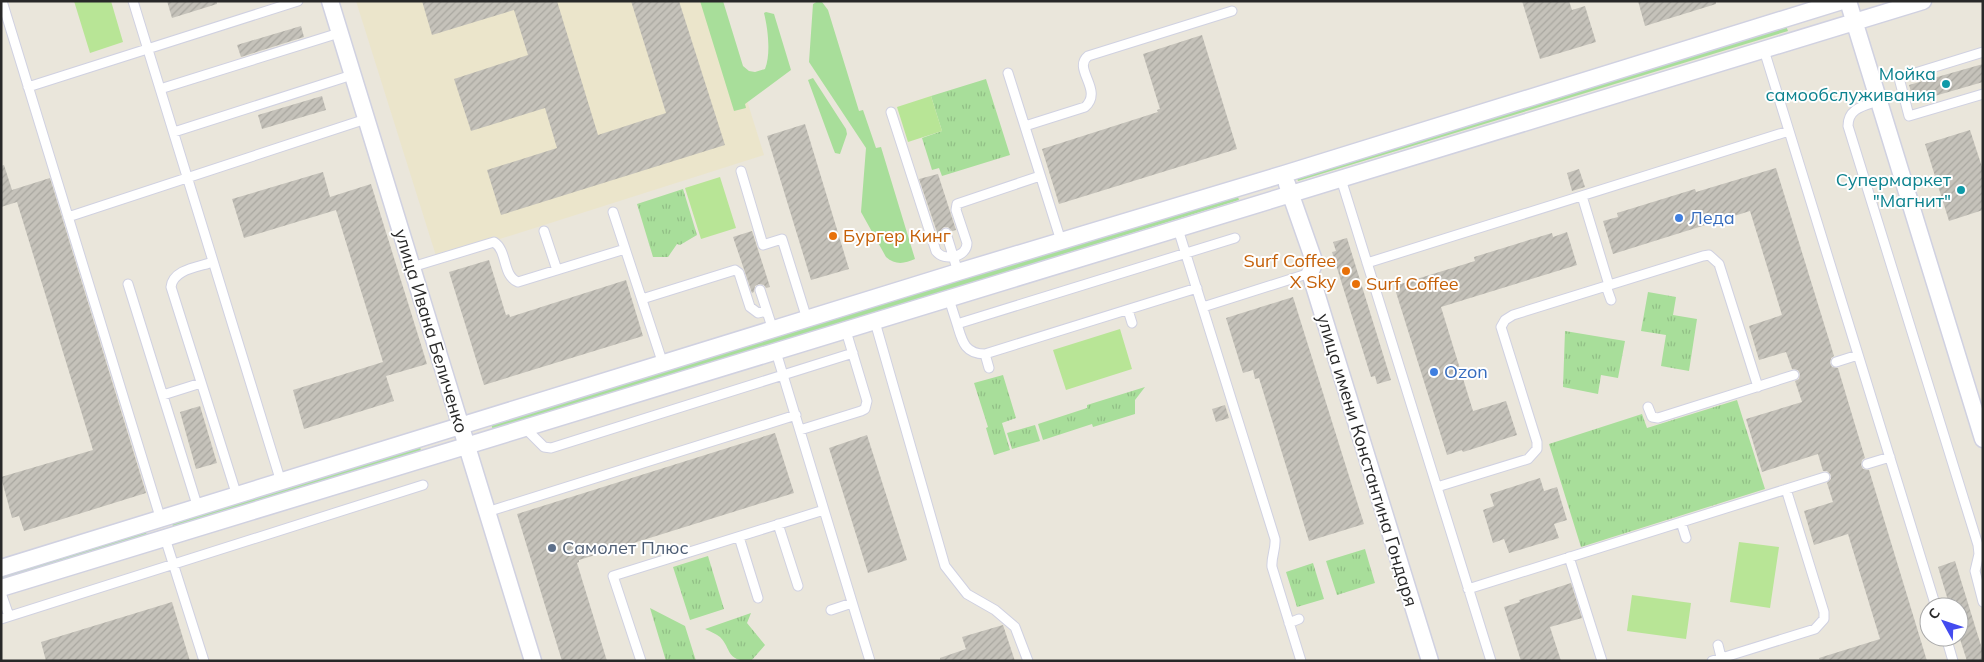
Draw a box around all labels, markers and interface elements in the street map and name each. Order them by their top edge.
place label: Мойка самообслуживания [1765,62,1936,106]
marker: Мойка самообслуживания [1940,78,1952,90]
place label: Супермаркет "Магнит" [1836,168,1952,212]
marker: Супермаркет "Магнит" [1955,184,1967,196]
place label: Леда [1689,206,1735,229]
marker: Леда [1673,212,1685,224]
place label: Бургер Кинг [843,224,951,247]
street label: улица Ивана Беличенко [389,226,474,436]
marker: Бургер Кинг [827,230,839,242]
place label: Surf Coffee X Sky [1244,249,1336,293]
marker: Surf Coffee X Sky [1340,265,1352,277]
place label: Surf Coffee [1366,272,1458,295]
marker: Surf Coffee [1350,278,1362,290]
street label: улица имени Константина Гондаря [1312,311,1423,609]
place label: Ozon [1444,360,1488,383]
marker: Ozon [1428,366,1440,378]
place label: Самолет Плюс [562,536,689,559]
marker: Самолет Плюс [546,542,558,554]
north arrow [1919,597,1969,647]
text: С [1924,604,1944,623]

